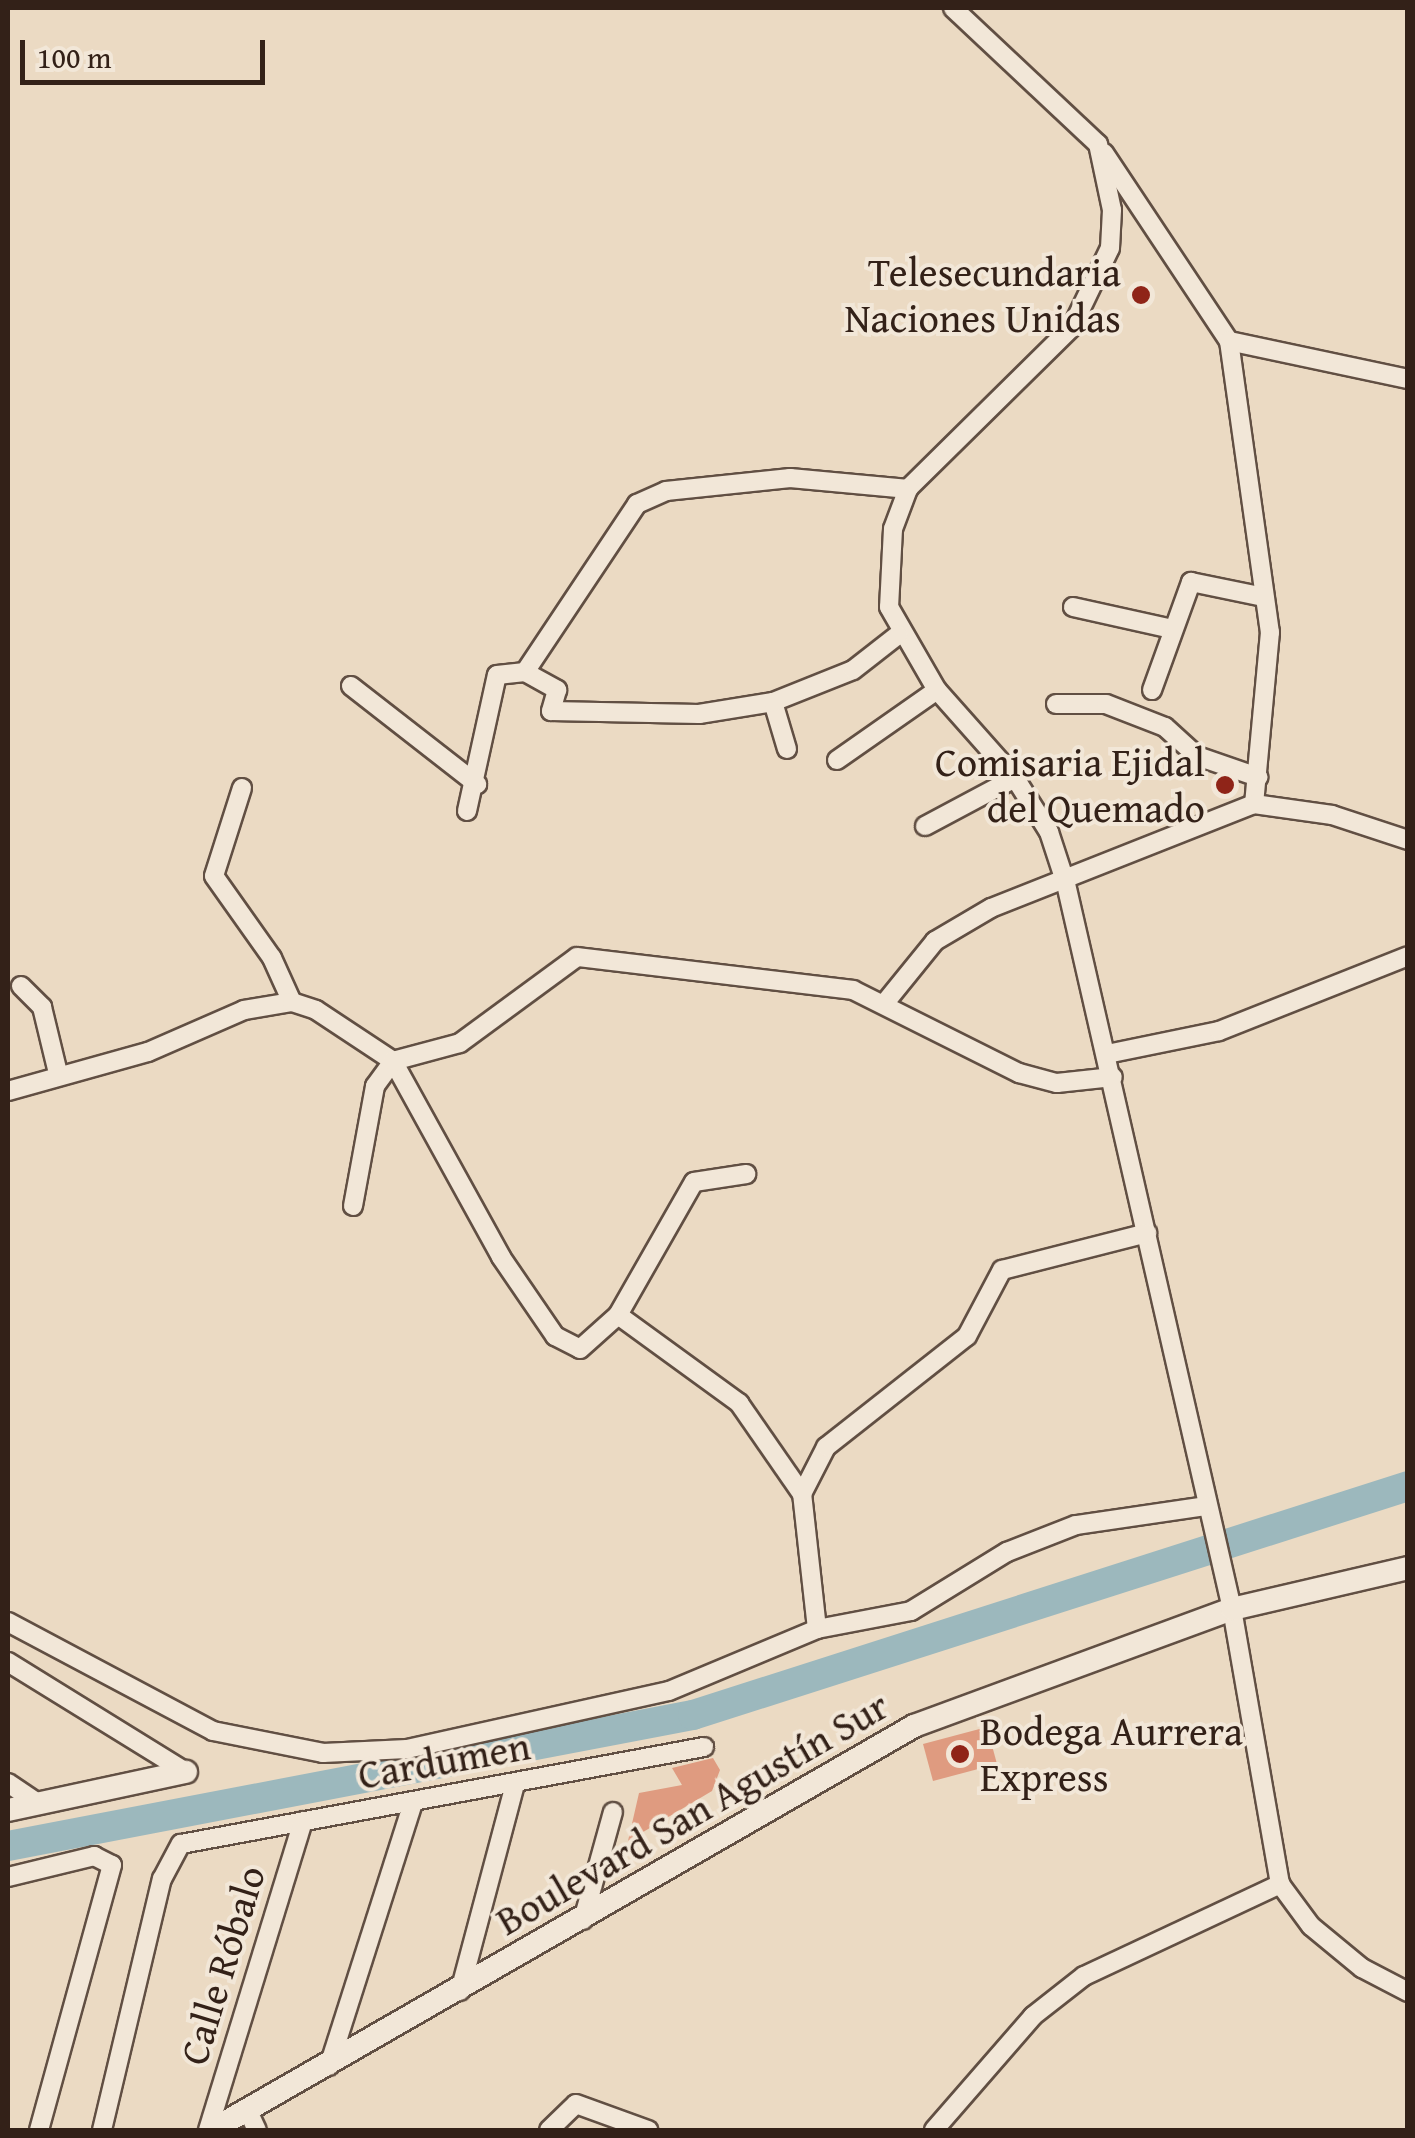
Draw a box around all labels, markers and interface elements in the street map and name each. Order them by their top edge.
scale bar [25,20,270,82]
text: 100 m [37,35,111,79]
place label: Telesecundaria Naciones Unidas [844,248,1121,342]
marker: Telesecundaria Naciones Unidas [1130,284,1152,306]
place label: Comisaria Ejidal del Quemado [935,738,1205,832]
marker: Comisaria Ejidal del Quemado [1214,774,1236,796]
street label: Boulevard San Agustín Sur [487,1681,897,1945]
place label: Bodega Aurrera Express [980,1707,1243,1801]
street label: Cardumen [354,1721,534,1799]
marker: Bodega Aurrera Express [949,1743,971,1765]
street label: Calle Róbalo [169,1860,275,2070]

